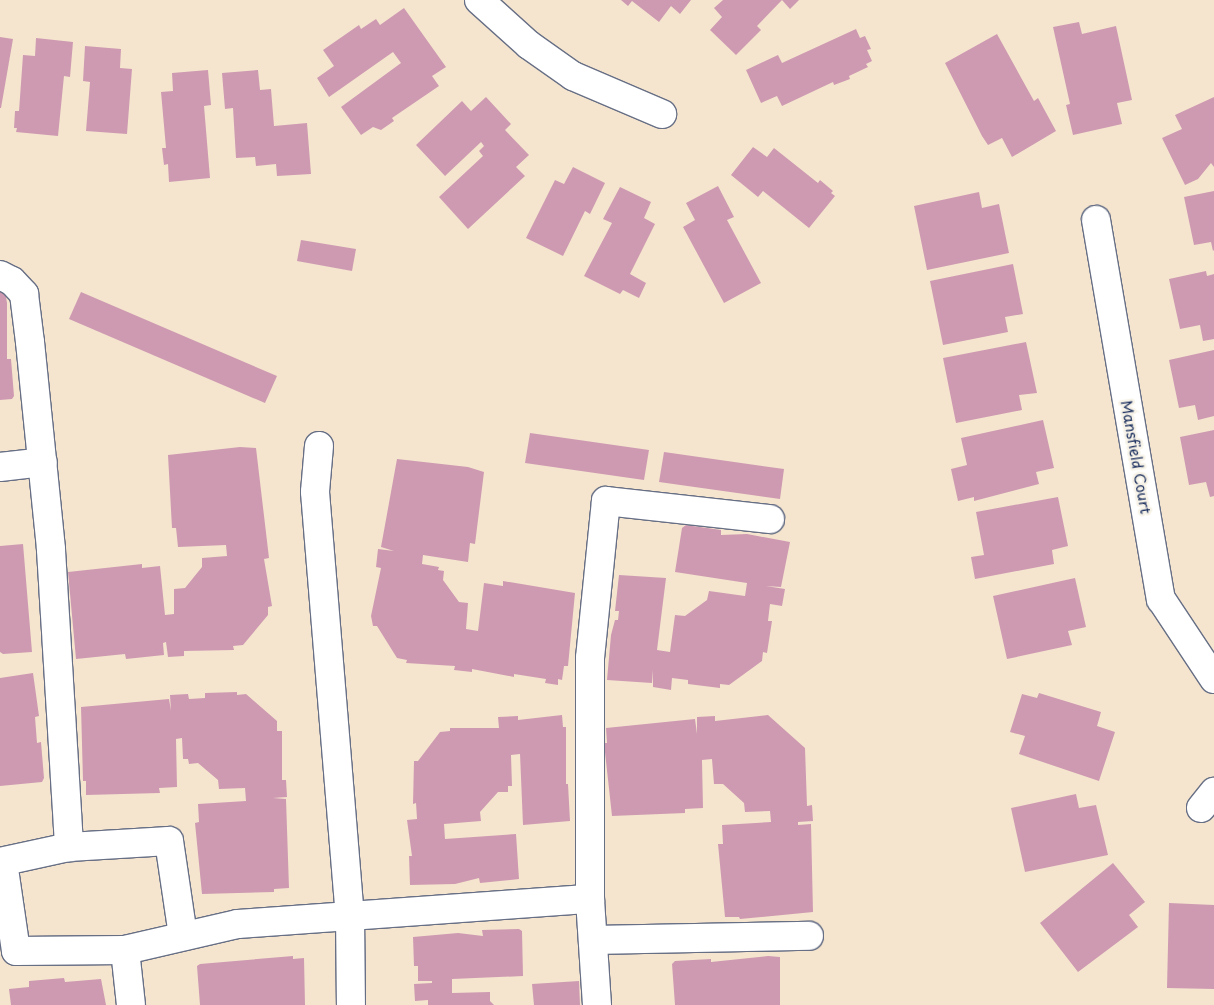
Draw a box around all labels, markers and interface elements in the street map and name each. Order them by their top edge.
street label: Mansfield Court [1118,399,1156,515]

